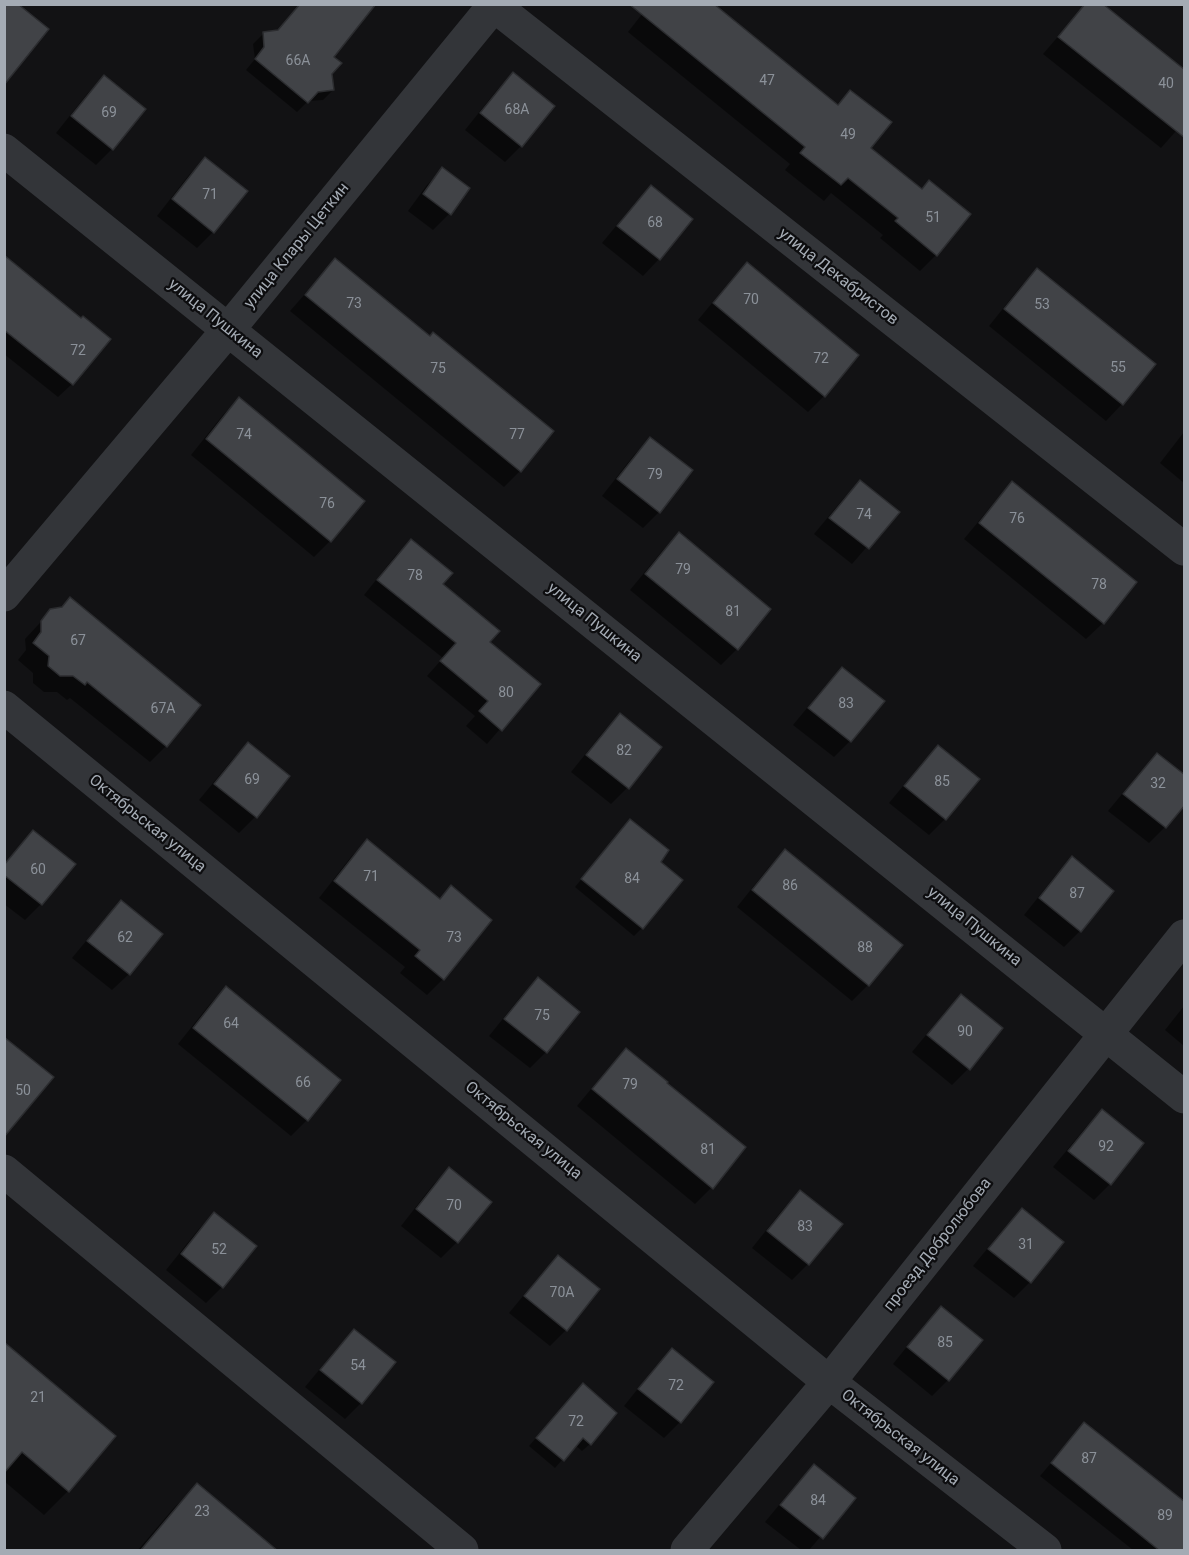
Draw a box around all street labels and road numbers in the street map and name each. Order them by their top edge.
street label: улица Клары Цеткин [240,179,354,313]
street label: улица Декабристов [774,224,902,330]
street label: улица Пушкина [164,275,266,363]
street label: улица Пушкина [543,579,645,667]
street label: Октябрьская улица [85,771,209,877]
street label: улица Пушкина [923,883,1025,971]
street label: Октябрьская улица [461,1078,585,1184]
street label: проезд Добролюбова [880,1175,996,1315]
street label: Октябрьская улица [837,1386,963,1490]

